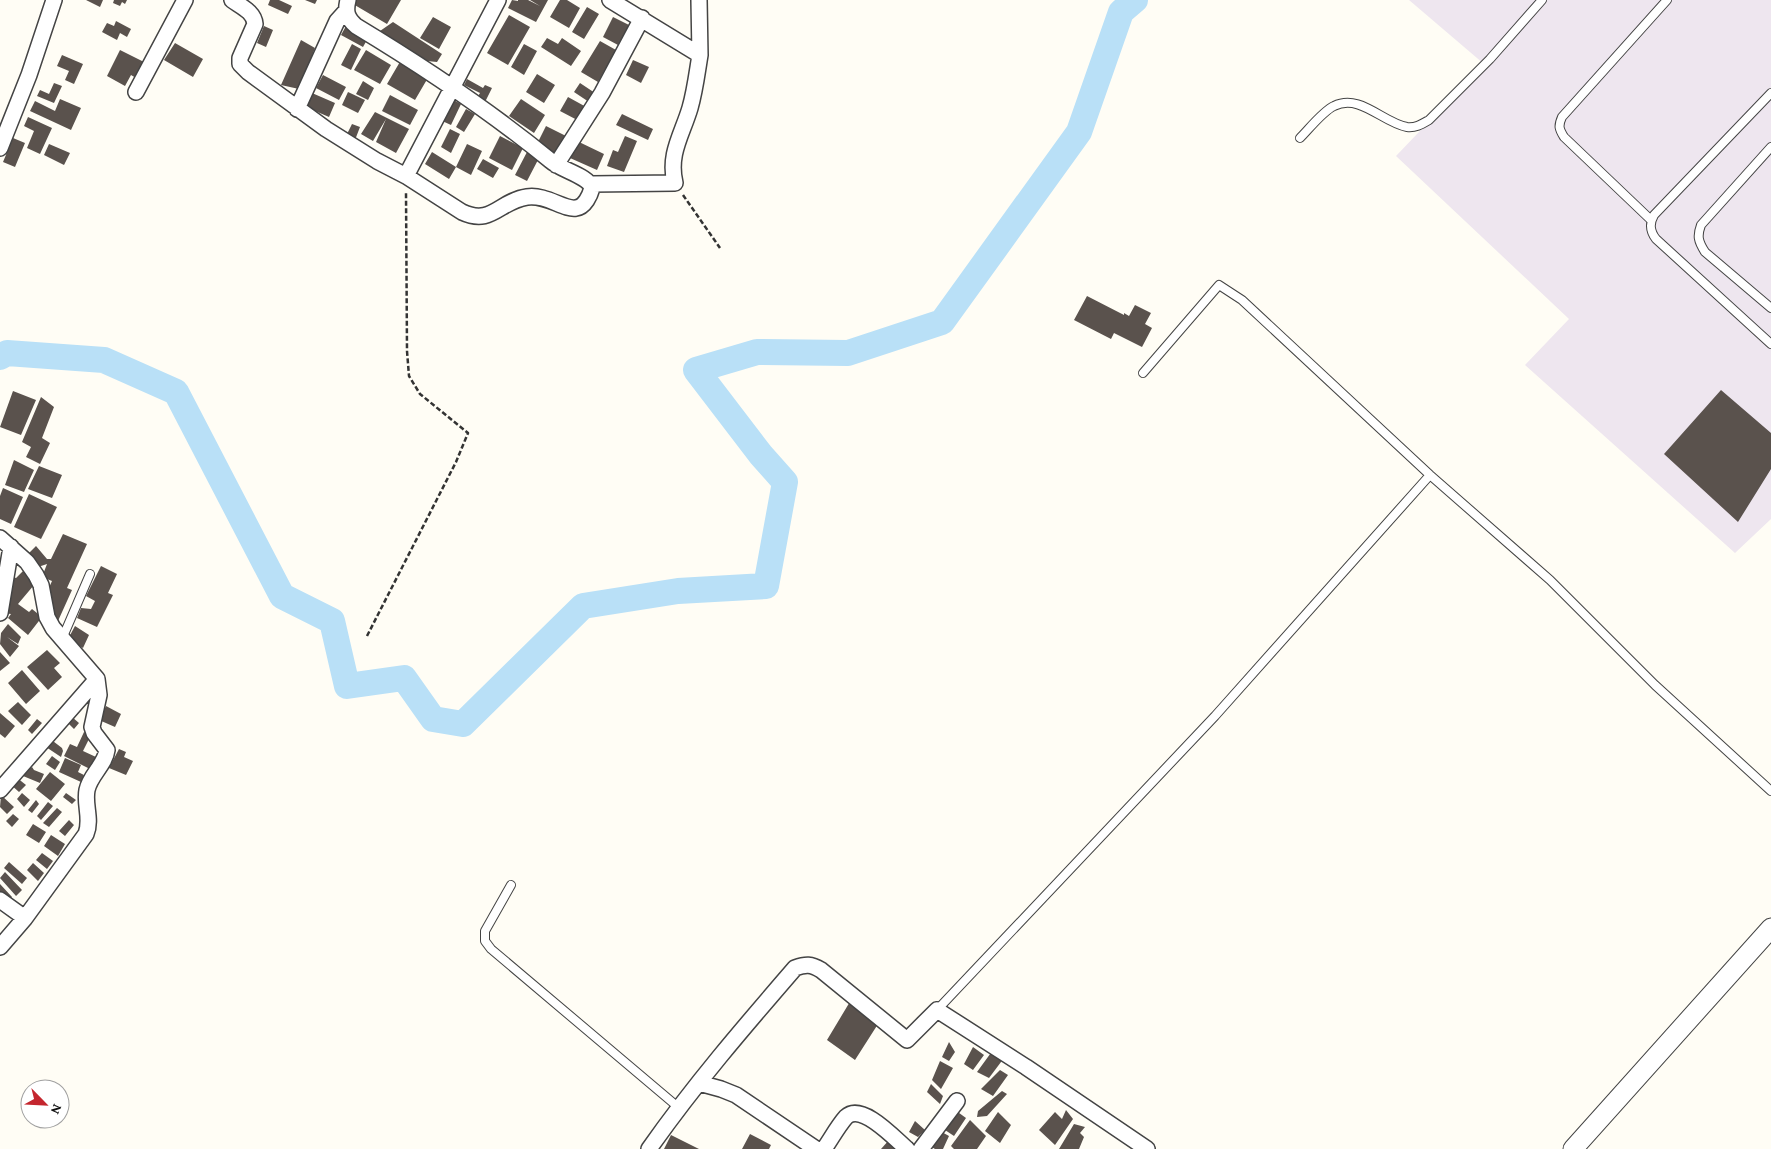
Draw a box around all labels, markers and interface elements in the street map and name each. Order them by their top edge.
north arrow [20,1079,70,1129]
text: N [47,1102,66,1117]

